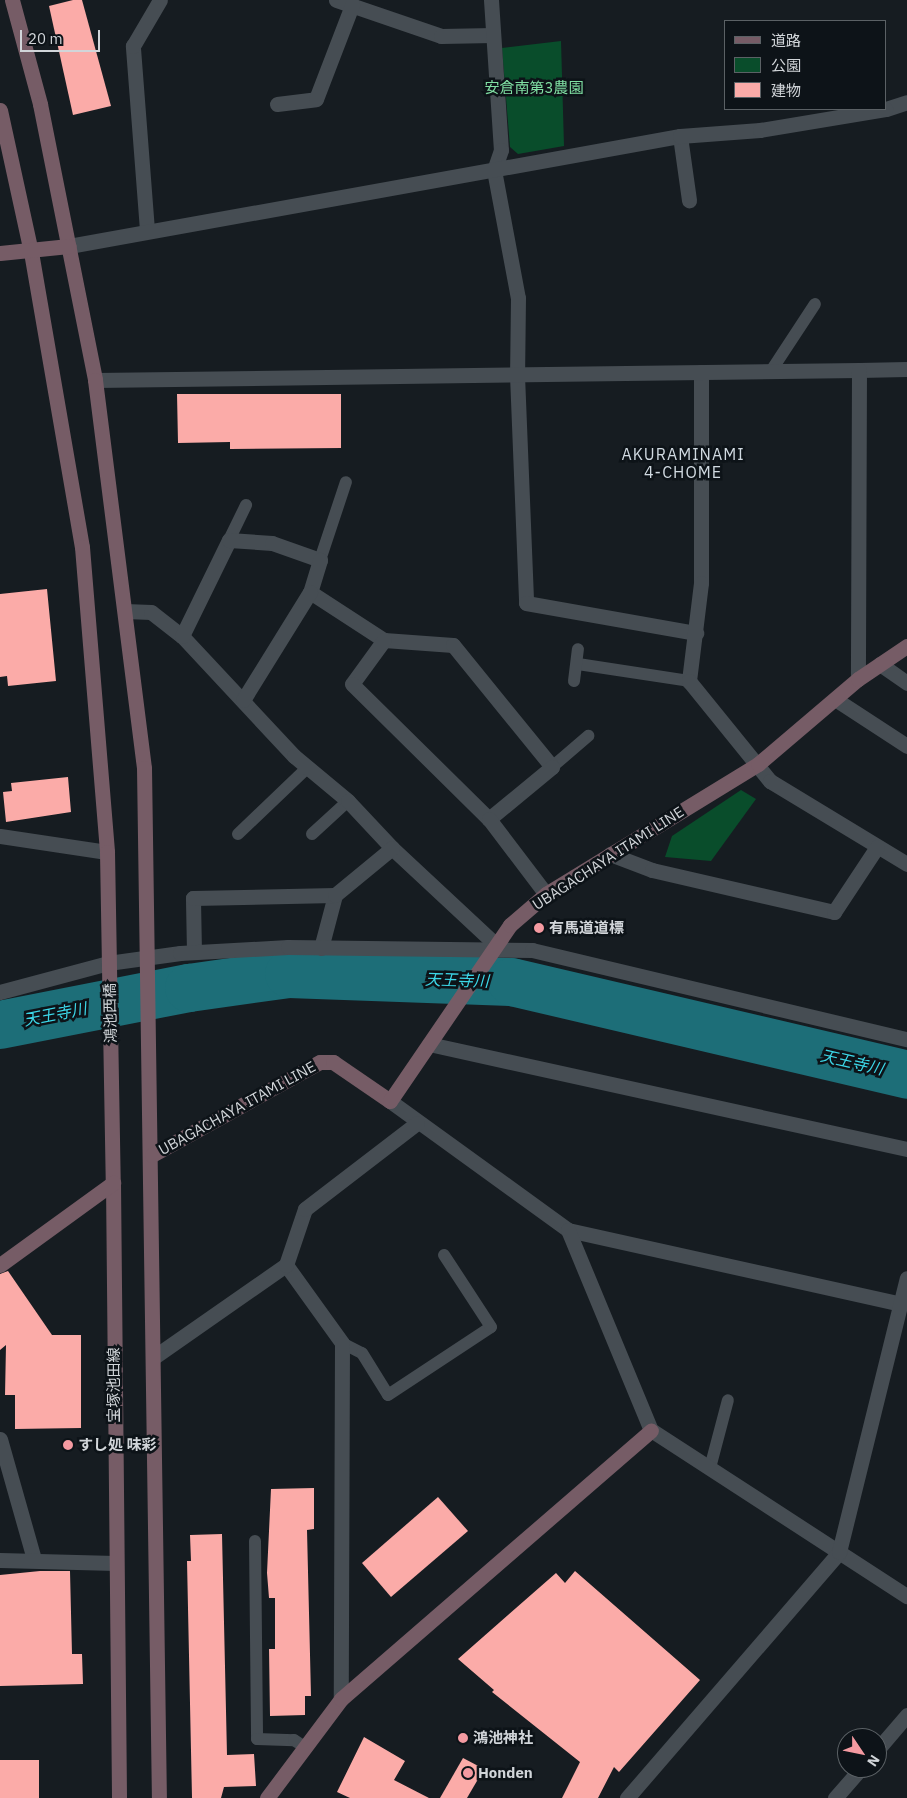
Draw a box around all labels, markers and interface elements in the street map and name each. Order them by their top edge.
scale bar [22,20,102,52]
legend [724,20,887,110]
text: 20 m [28,29,63,48]
text: 道路 [771,31,801,50]
text: 公園 [771,56,801,75]
park label: 安倉南第3農園 [485,79,583,97]
text: 建物 [771,81,801,100]
district label: AKURAMINAMI 4-CHOME [620,444,746,482]
street label: UBAGACHAYA ITAMI LINE [529,802,687,914]
place label: 有馬道道標 [549,919,624,937]
marker: 有馬道道標 [533,922,545,934]
water label: 天王寺川 [425,969,489,991]
street label: 鴻池西橋 [100,983,120,1043]
water label: 天王寺川 [22,998,88,1030]
water label: 天王寺川 [819,1045,885,1079]
street label: UBAGACHAYA ITAMI LINE [155,1057,319,1159]
street label: 宝塚池田線 [105,1348,123,1422]
place label: すし処 味彩 [78,1436,157,1454]
marker: すし処 味彩 [62,1439,74,1451]
north arrow [837,1728,887,1778]
place label: 鴻池神社 [473,1729,533,1747]
marker: 鴻池神社 [457,1732,469,1744]
text: N [863,1752,884,1770]
place label: Honden [478,1764,533,1782]
marker: Honden [462,1767,474,1779]

